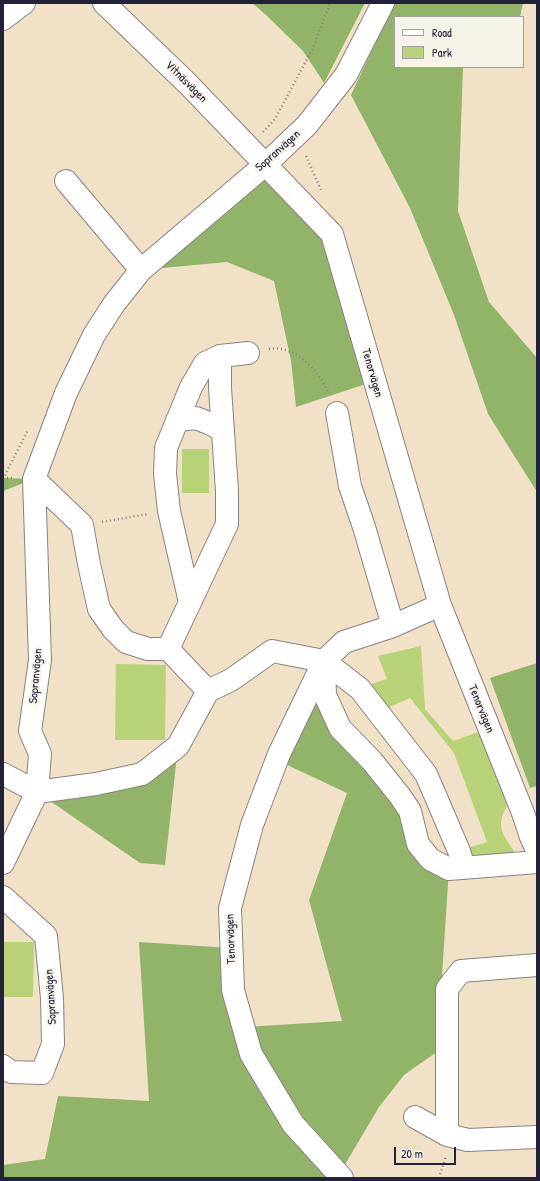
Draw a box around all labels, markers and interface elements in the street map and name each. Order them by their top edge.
legend [394,16,524,68]
text: Road [432,24,452,41]
text: Park [432,44,452,61]
street label: Vitnäsvägen [162,58,210,106]
street label: Sopranvägen [253,127,303,175]
street label: Tenorvägen [358,347,386,399]
street label: Sopranvägen [26,648,46,704]
street label: Tenorvägen [465,683,497,735]
street label: Tenorvägen [223,914,239,964]
street label: Sopranvägen [42,969,60,1025]
scale bar [396,1139,458,1165]
text: 20 m [401,1145,423,1162]

